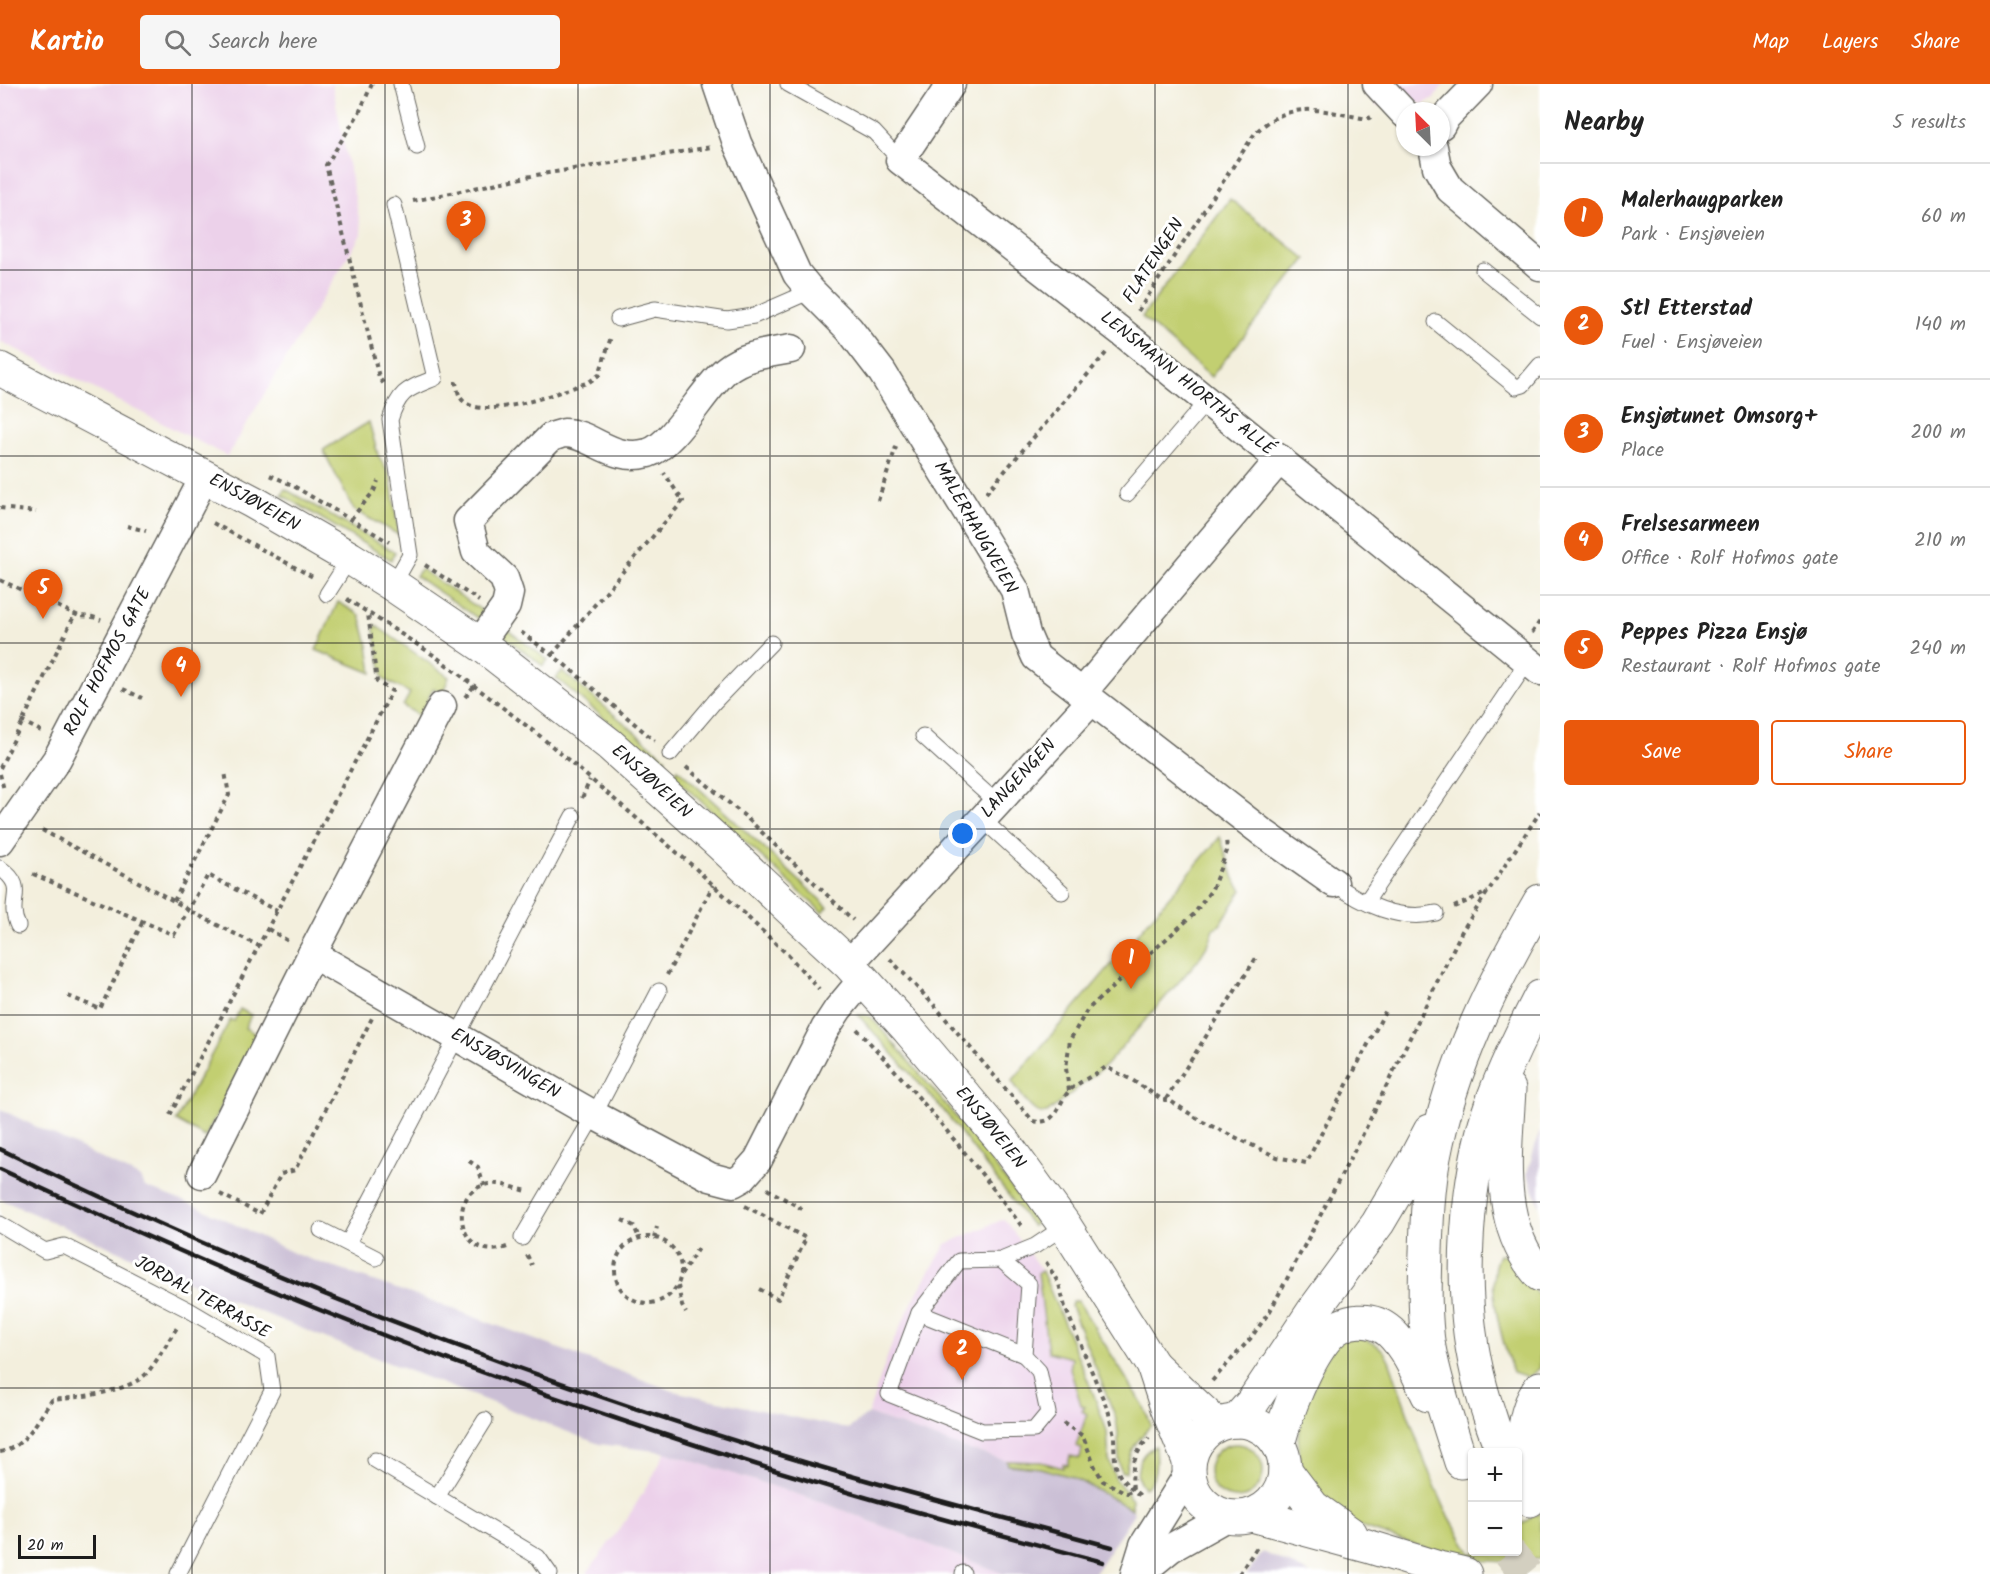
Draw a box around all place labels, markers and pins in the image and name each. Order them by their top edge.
pin: 3 [446,202,486,251]
pin: 5 [24,570,63,619]
pin: 4 [162,648,201,697]
pin: 1 [1112,940,1150,989]
pin: 2 [942,1330,982,1380]

